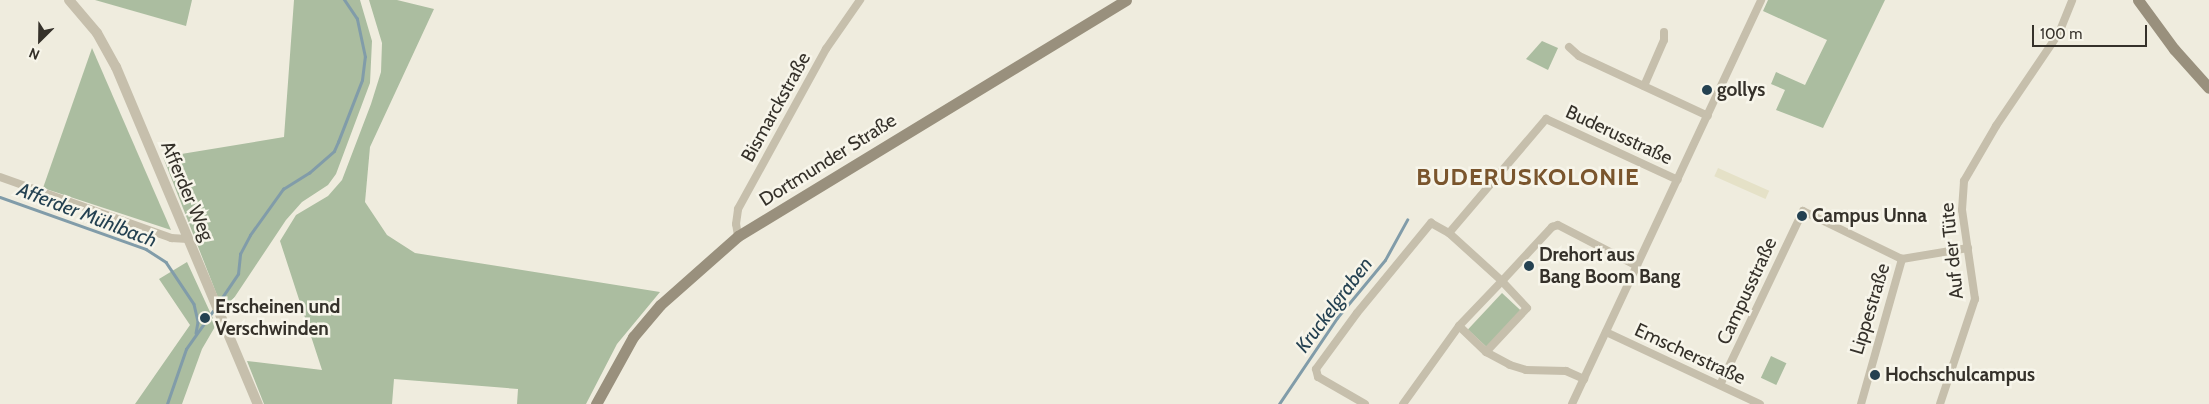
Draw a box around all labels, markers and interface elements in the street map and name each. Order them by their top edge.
north arrow [15,15,65,65]
scale bar [2034,15,2149,47]
text: 100 m [2040,25,2082,43]
text: N [26,44,42,64]
street label: Bismarckstraße [737,48,815,166]
place label: gollys [1717,79,1765,101]
marker: gollys [1701,84,1713,96]
street label: Buderusstraße [1562,100,1676,170]
street label: Dortmunder Straße [755,109,901,211]
street label: Afferder Weg [156,138,218,244]
district label: BUDERUSKOLONIE [1415,163,1641,191]
water label: Afferder Mühlbach [14,177,160,253]
street label: Auf der Tüte [1936,202,1968,300]
place label: Campus Unna [1812,205,1927,227]
marker: Campus Unna [1796,210,1808,222]
street label: Campusstraße [1712,234,1782,348]
place label: Drehort aus Bang Boom Bang [1539,244,1680,288]
water label: Kruckelgraben [1290,253,1378,357]
marker: Drehort aus Bang Boom Bang [1523,260,1535,272]
street label: Lippestraße [1845,261,1895,357]
place label: Erscheinen und Verschwinden [215,296,340,340]
marker: Erscheinen und Verschwinden [199,312,211,324]
street label: Emscherstraße [1631,318,1749,390]
place label: Hochschulcampus [1885,364,2035,386]
marker: Hochschulcampus [1869,369,1881,381]

